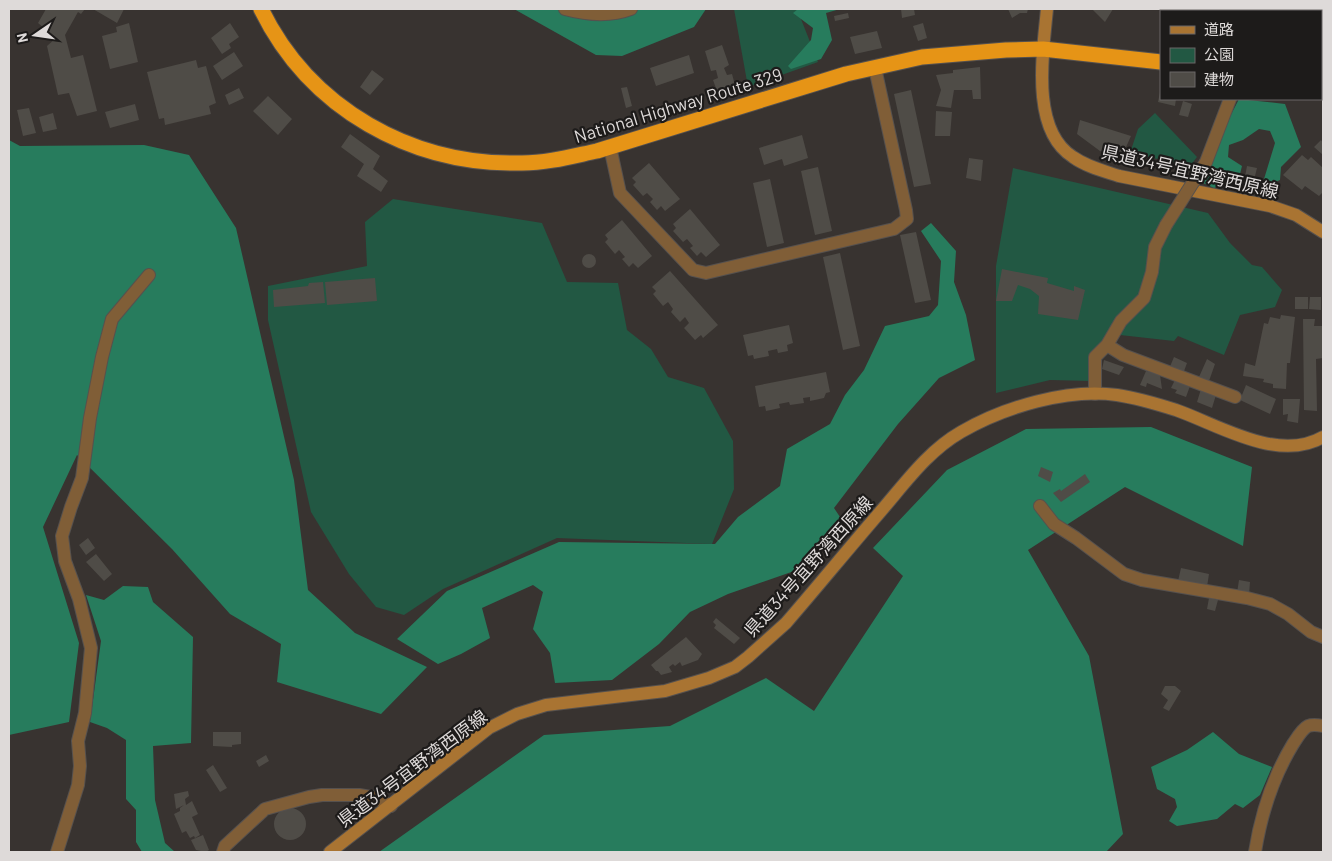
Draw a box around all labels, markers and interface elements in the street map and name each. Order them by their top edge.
north arrow [10,10,60,60]
legend [1160,10,1322,100]
text: 道路 [1204,20,1234,38]
text: N [13,32,31,44]
text: 公園 [1204,45,1234,63]
street label: National Highway Route 329 [571,63,785,147]
text: 建物 [1204,70,1234,88]
street label: 県道34号宜野湾西原線 [1099,140,1281,202]
street label: 県道34号宜野湾西原線 [739,491,877,641]
street label: 県道34号宜野湾西原線 [333,705,491,831]

